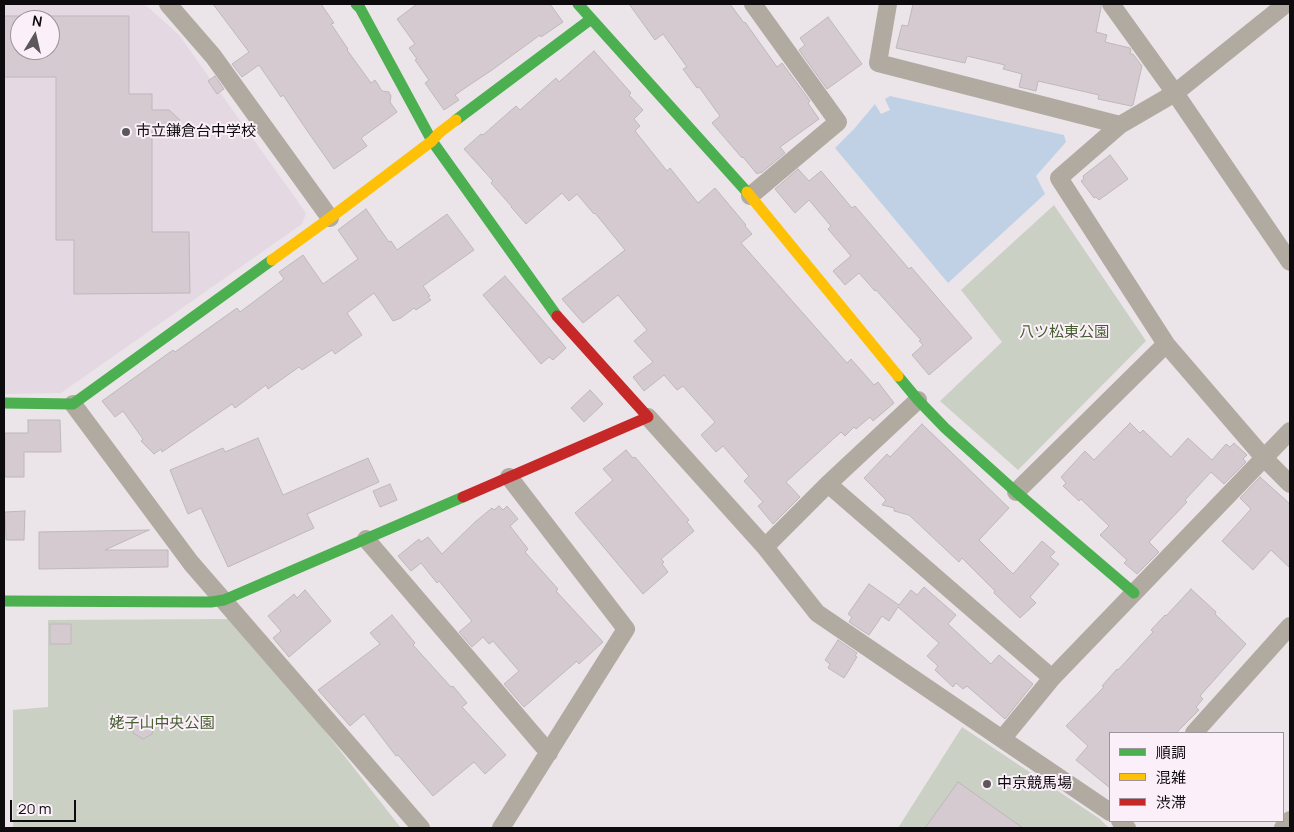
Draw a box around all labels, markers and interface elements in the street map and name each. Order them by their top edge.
north arrow [10,10,60,60]
text: N [31,11,44,31]
place label: 市立鎌倉台中学校 [136,123,256,141]
marker: 市立鎌倉台中学校 [120,126,132,138]
park label: 八ツ松東公園 [1019,324,1109,342]
park label: 姥子山中央公園 [110,715,214,733]
legend [1109,732,1284,822]
text: 順調 [1156,742,1186,763]
text: 混雑 [1156,767,1186,788]
place label: 中京競馬場 [997,775,1072,793]
marker: 中京競馬場 [981,778,993,790]
scale bar [12,790,79,822]
text: 渋滞 [1156,792,1186,813]
text: 20 m [18,798,51,819]

